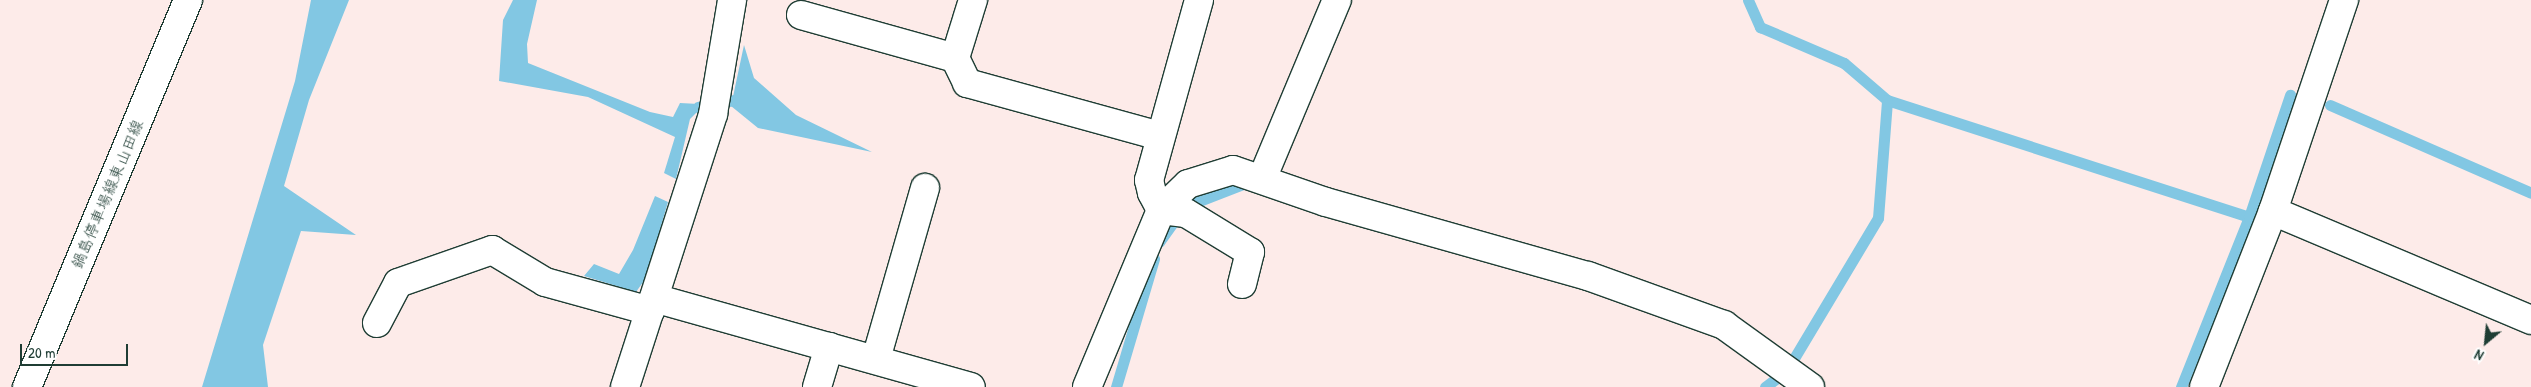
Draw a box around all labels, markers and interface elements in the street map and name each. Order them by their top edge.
street label: 鍋島停車場線東山田線 [67,117,147,271]
north arrow [2461,317,2511,367]
scale bar [22,334,130,366]
text: 20 m [28,342,55,363]
text: N [2471,346,2486,366]

